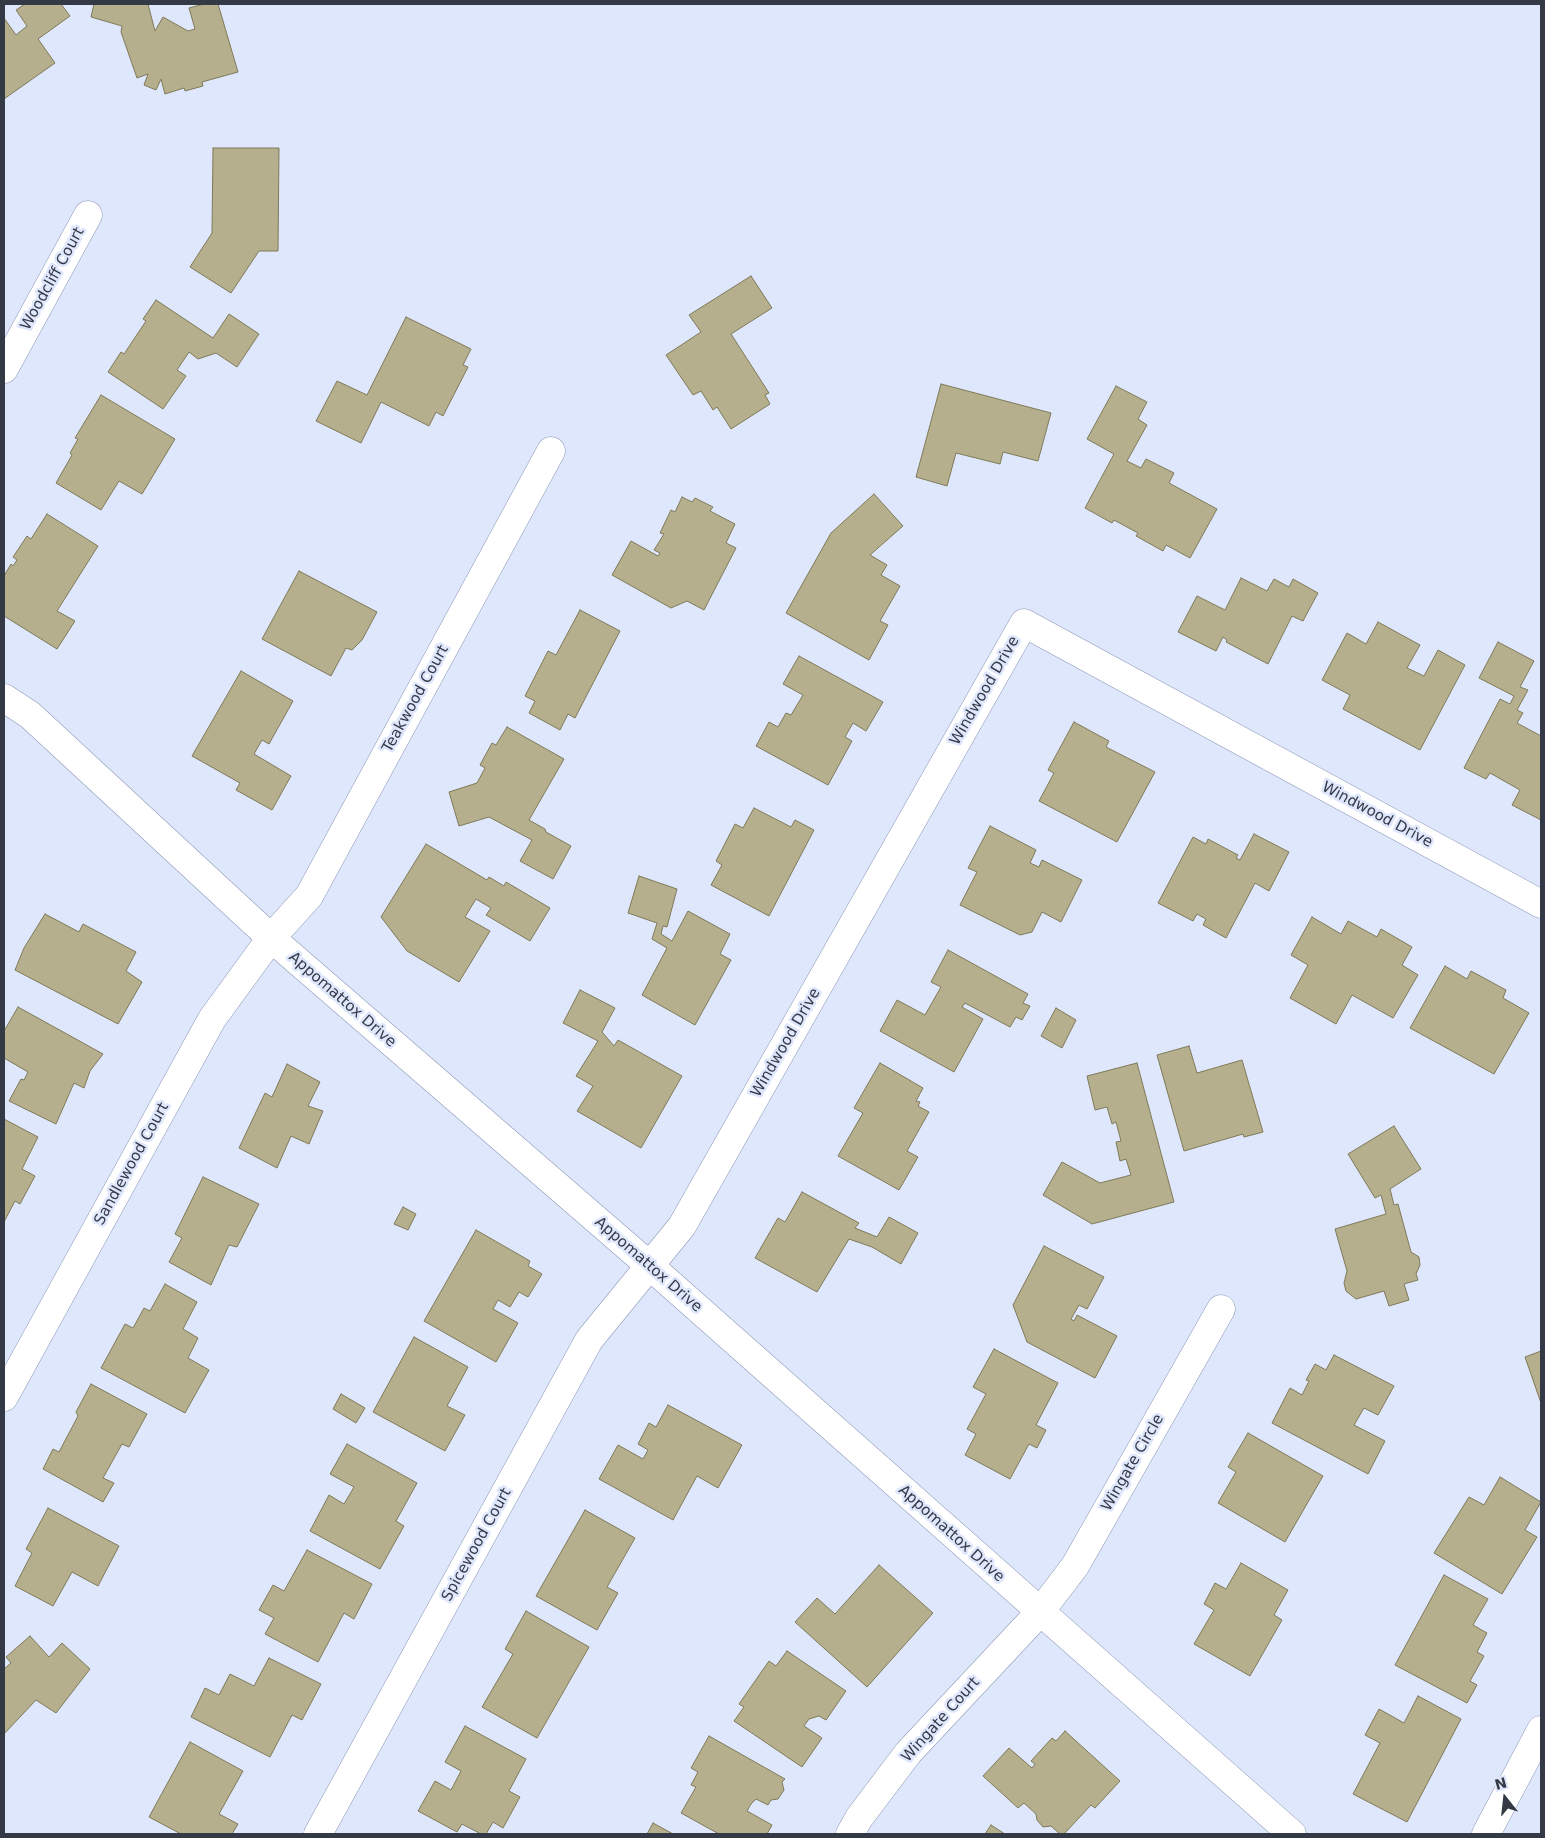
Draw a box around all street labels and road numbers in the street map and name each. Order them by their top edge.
street label: Woodcliff Court [17,224,89,334]
street label: Windwood Drive [947,633,1023,749]
street label: Teakwood Court [379,642,453,756]
street label: Windwood Drive [1319,778,1435,852]
street label: Appomattox Drive [285,948,399,1052]
street label: Windwood Drive [748,985,824,1101]
street label: Sandlewood Court [91,1100,173,1228]
street label: Appomattox Drive [591,1213,705,1317]
street label: Wingate Circle [1098,1411,1168,1515]
street label: Appomattox Drive [894,1482,1008,1586]
street label: Spicewood Court [438,1485,516,1605]
street label: Wingate Court [898,1674,984,1766]

